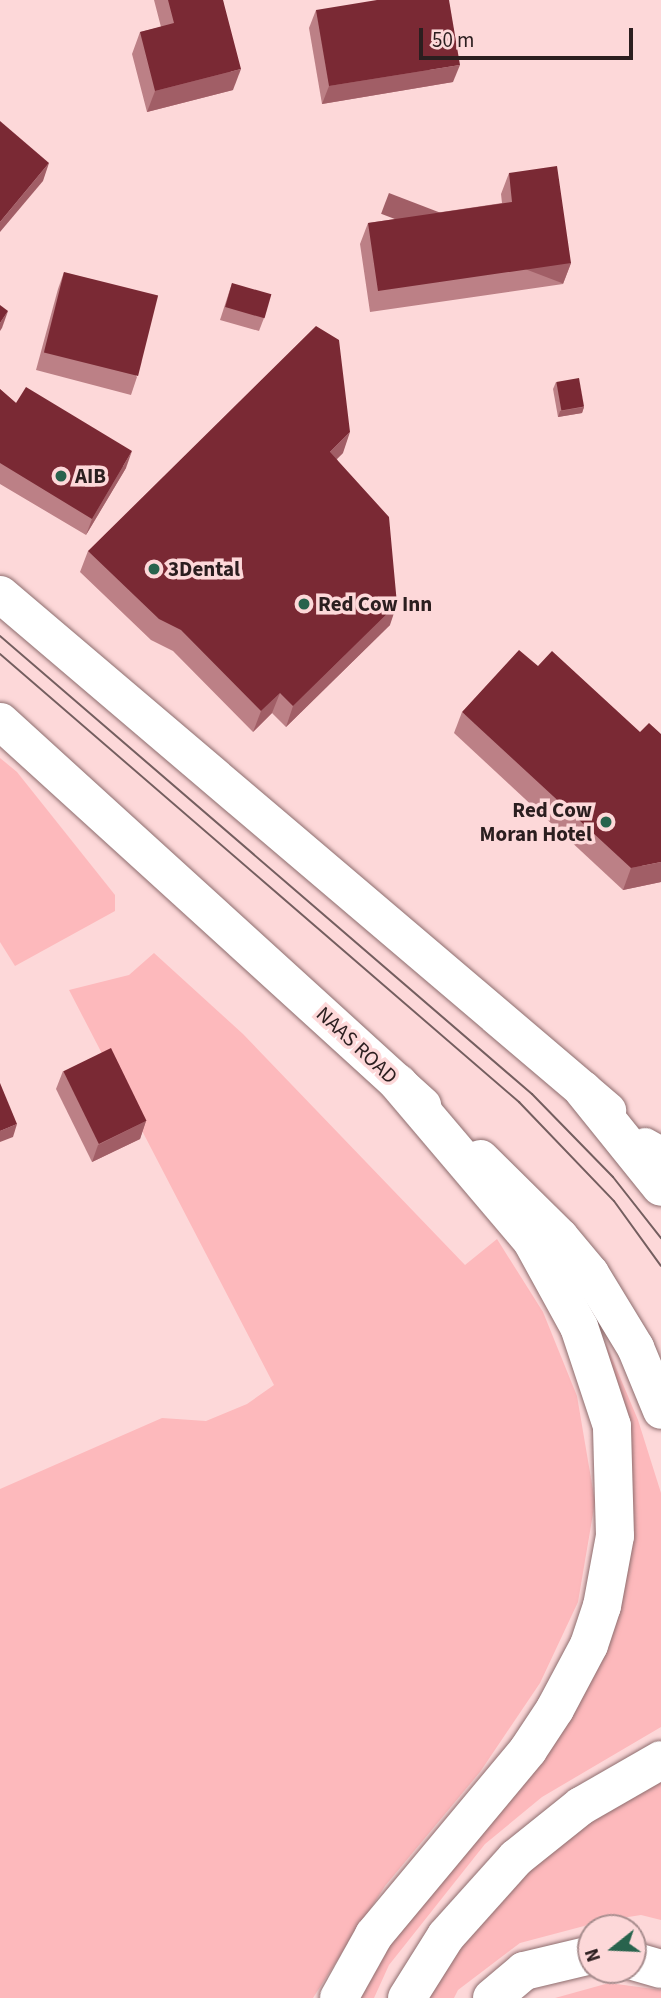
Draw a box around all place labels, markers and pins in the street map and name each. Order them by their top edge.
place label: AIB [75,463,106,489]
marker: AIB [53,468,69,484]
place label: 3Dental [168,556,240,582]
marker: 3Dental [146,561,162,577]
place label: Red Cow Inn [318,591,432,617]
marker: Red Cow Inn [296,596,312,612]
place label: Red Cow Moran Hotel [480,797,592,847]
marker: Red Cow Moran Hotel [598,814,614,830]

